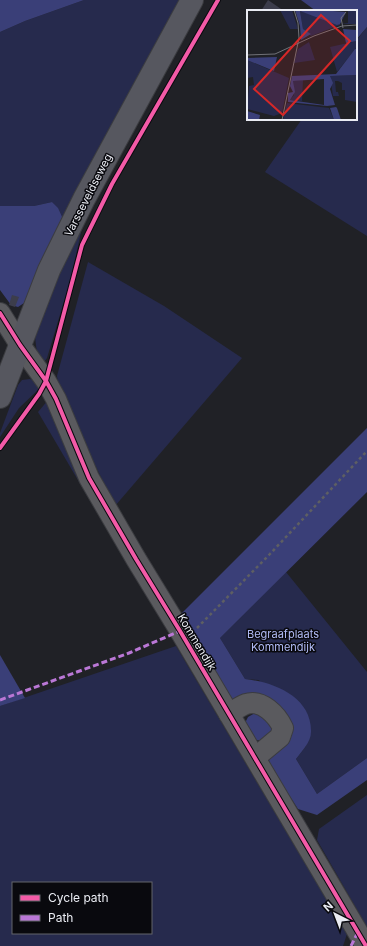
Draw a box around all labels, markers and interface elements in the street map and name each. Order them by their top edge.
inset map [247,10,357,120]
street label: Varsseveldseweg [61,151,115,239]
street label: Kommendijk [175,611,219,673]
park label: Begraafplaats Kommendijk [247,627,319,654]
legend [12,882,152,934]
text: Cycle path [48,890,109,905]
north arrow [315,894,355,934]
text: N [321,899,336,915]
text: Path [48,910,73,925]

